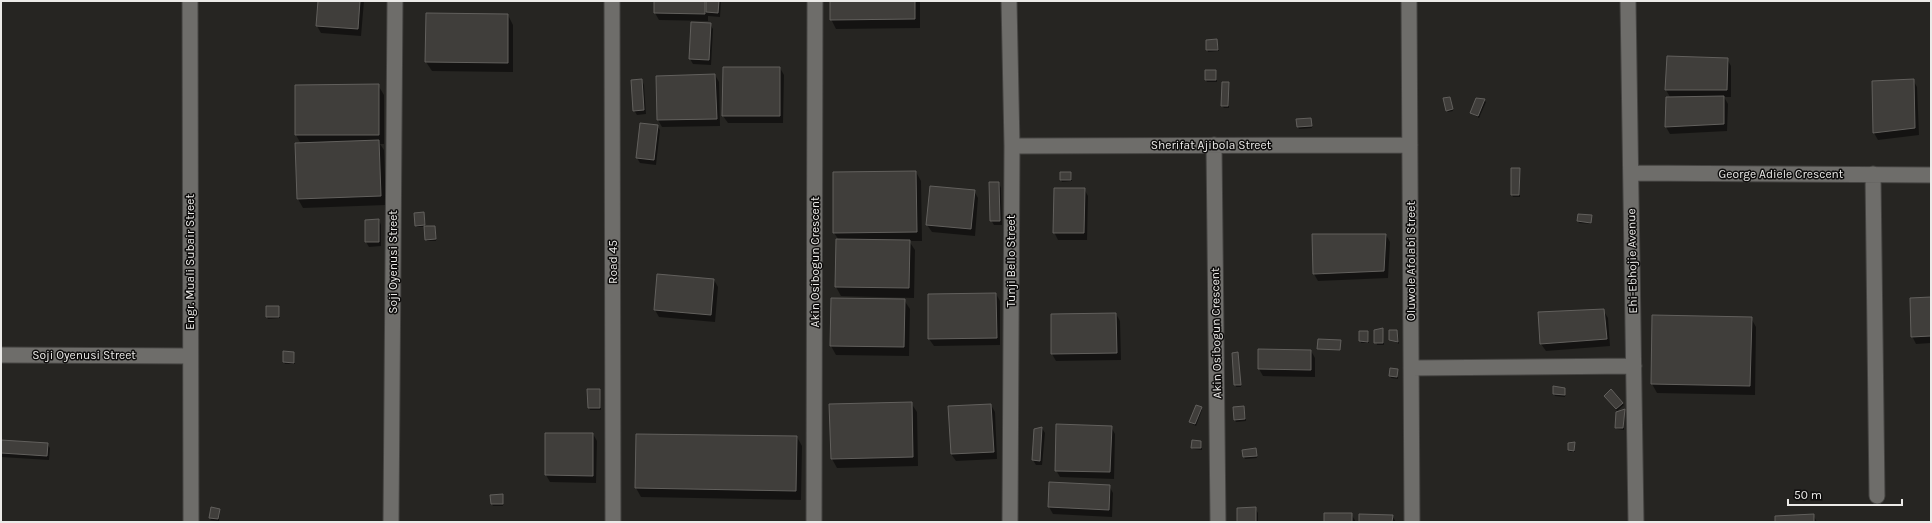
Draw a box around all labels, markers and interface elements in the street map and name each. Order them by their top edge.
street label: Sherifat Ajibola Street [1151,138,1272,152]
street label: George Adiele Crescent [1719,167,1844,181]
street label: Engr. Muali Subair Street [183,194,197,330]
street label: Akin Osibogun Crescent [808,196,822,328]
street label: Oluwole Afolabi Street [1404,201,1418,321]
street label: Ehi-Ebhojie Avenue [1624,208,1640,314]
street label: Soji Oyenusi Street [386,210,400,314]
street label: Tunji Bello Street [1004,214,1018,307]
street label: Road 45 [606,240,620,284]
street label: Akin Osibogun Crescent [1208,267,1224,399]
street label: Soji Oyenusi Street [32,348,136,362]
scale bar [1788,481,1902,507]
text: 50 m [1794,488,1822,502]

